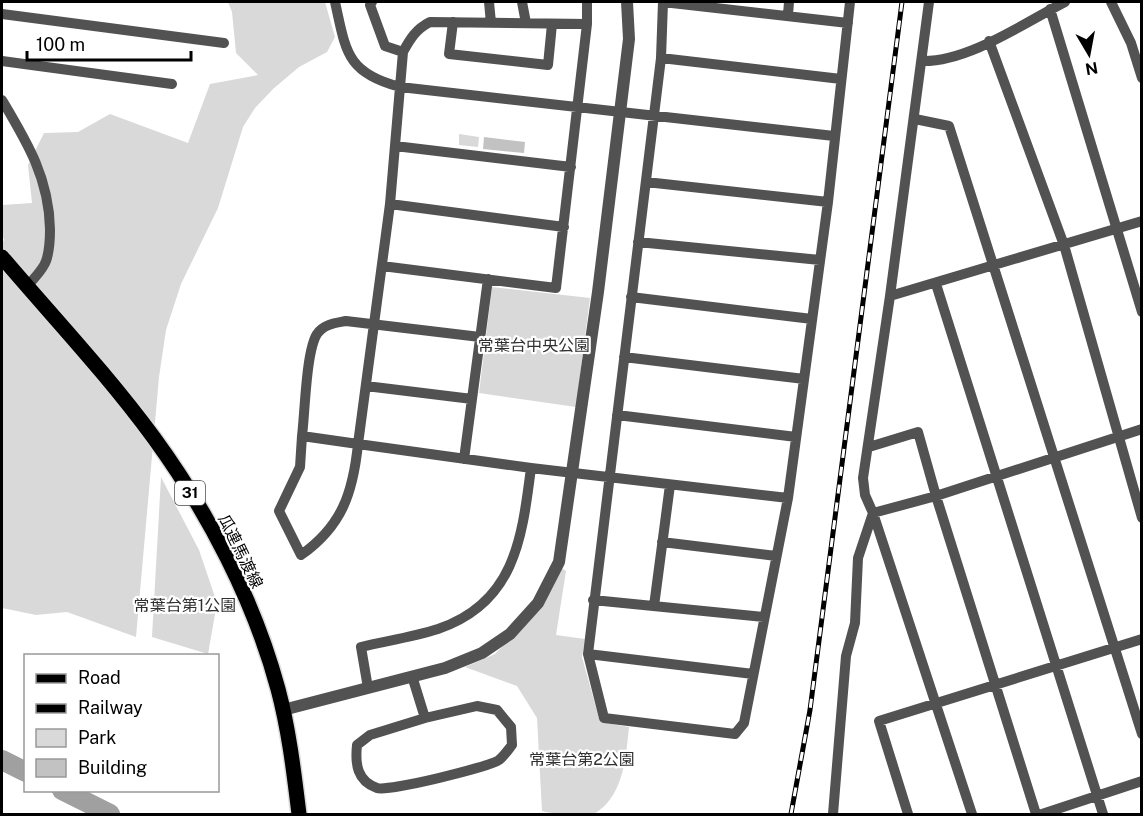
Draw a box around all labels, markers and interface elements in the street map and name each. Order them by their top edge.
scale bar [27,24,190,62]
north arrow [1059,24,1119,84]
text: 100 m [36,34,85,55]
text: N [1084,58,1099,79]
park label: 常葉台中央公園 [478,336,590,355]
road number: 31 [175,481,205,505]
street label: 瓜連馬渡線 [214,511,267,591]
park label: 常葉台第1公園 [134,596,236,615]
legend [24,654,219,792]
text: Road [78,667,121,688]
text: Railway [78,697,143,718]
text: Park [78,727,116,748]
park label: 常葉台第2公園 [529,750,635,769]
text: Building [78,757,147,778]

